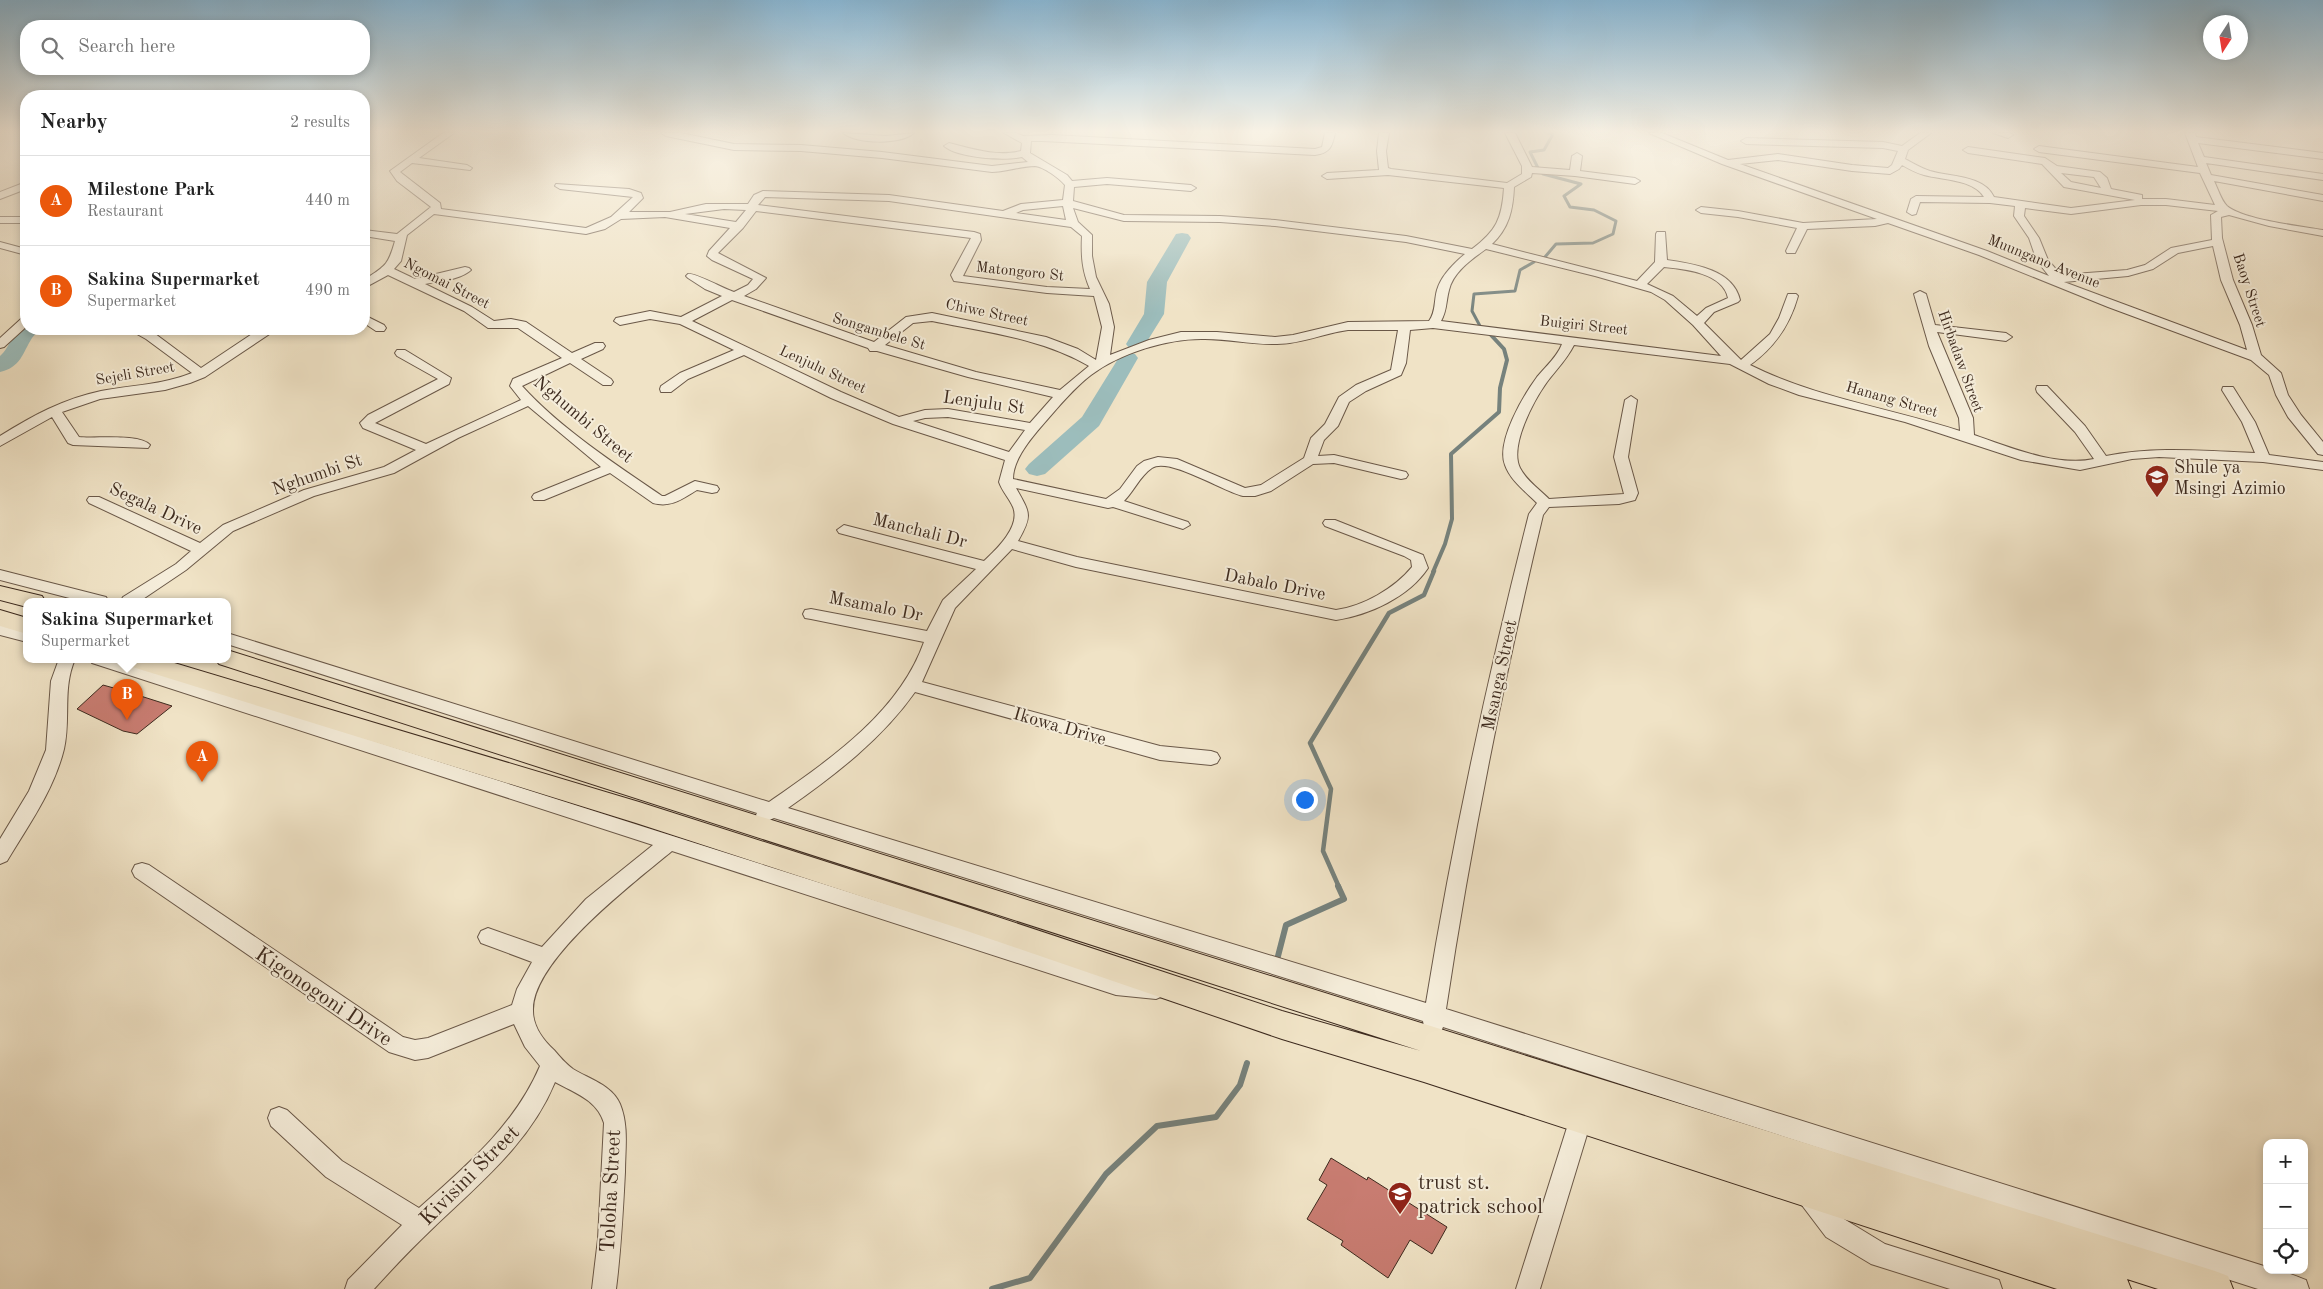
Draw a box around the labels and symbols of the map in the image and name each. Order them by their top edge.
north arrow [2203,15,2248,60]
street label: Muungano Avenue [1985,233,2102,292]
street label: Baoy Street [2230,251,2268,329]
street label: Ngomai Street [401,256,492,312]
street label: Matongoro St [975,260,1065,285]
street label: Chiwe Street [944,297,1029,330]
street label: Hirbadaw Street [1934,308,1985,415]
street label: Songambele St [830,311,927,354]
street label: Buigiri Street [1539,314,1629,339]
street label: Lenjulu Street [777,344,868,397]
street label: Sejeli Street [95,360,176,389]
street label: Nghumbi Street [530,373,637,467]
street label: Hanang Street [1844,380,1939,421]
street label: Lenjulu St [942,388,1026,418]
street label: Nghumbi St [270,451,365,499]
place label: Shule ya Msingi Azimio [2174,459,2286,498]
school or university icon: Shule ya Msingi Azimio [2144,464,2170,498]
street label: Segala Drive [106,480,205,538]
street label: Manchali Dr [871,511,969,552]
street label: Dabalo Drive [1222,566,1327,604]
street label: Msamalo Dr [827,589,925,625]
street label: Msanga Street [1479,618,1521,732]
pin: B [111,679,143,720]
street label: Ikowa Drive [1011,705,1108,749]
pin: A [186,741,218,782]
your location [1292,787,1318,813]
street label: Kigonogoni Drive [251,944,395,1051]
street label: Kivisini Street [416,1122,524,1230]
street label: Toloha Street [598,1129,625,1253]
place label: trust st. patrick school [1418,1173,1543,1218]
school or university icon: trust st. patrick school [1387,1181,1413,1215]

